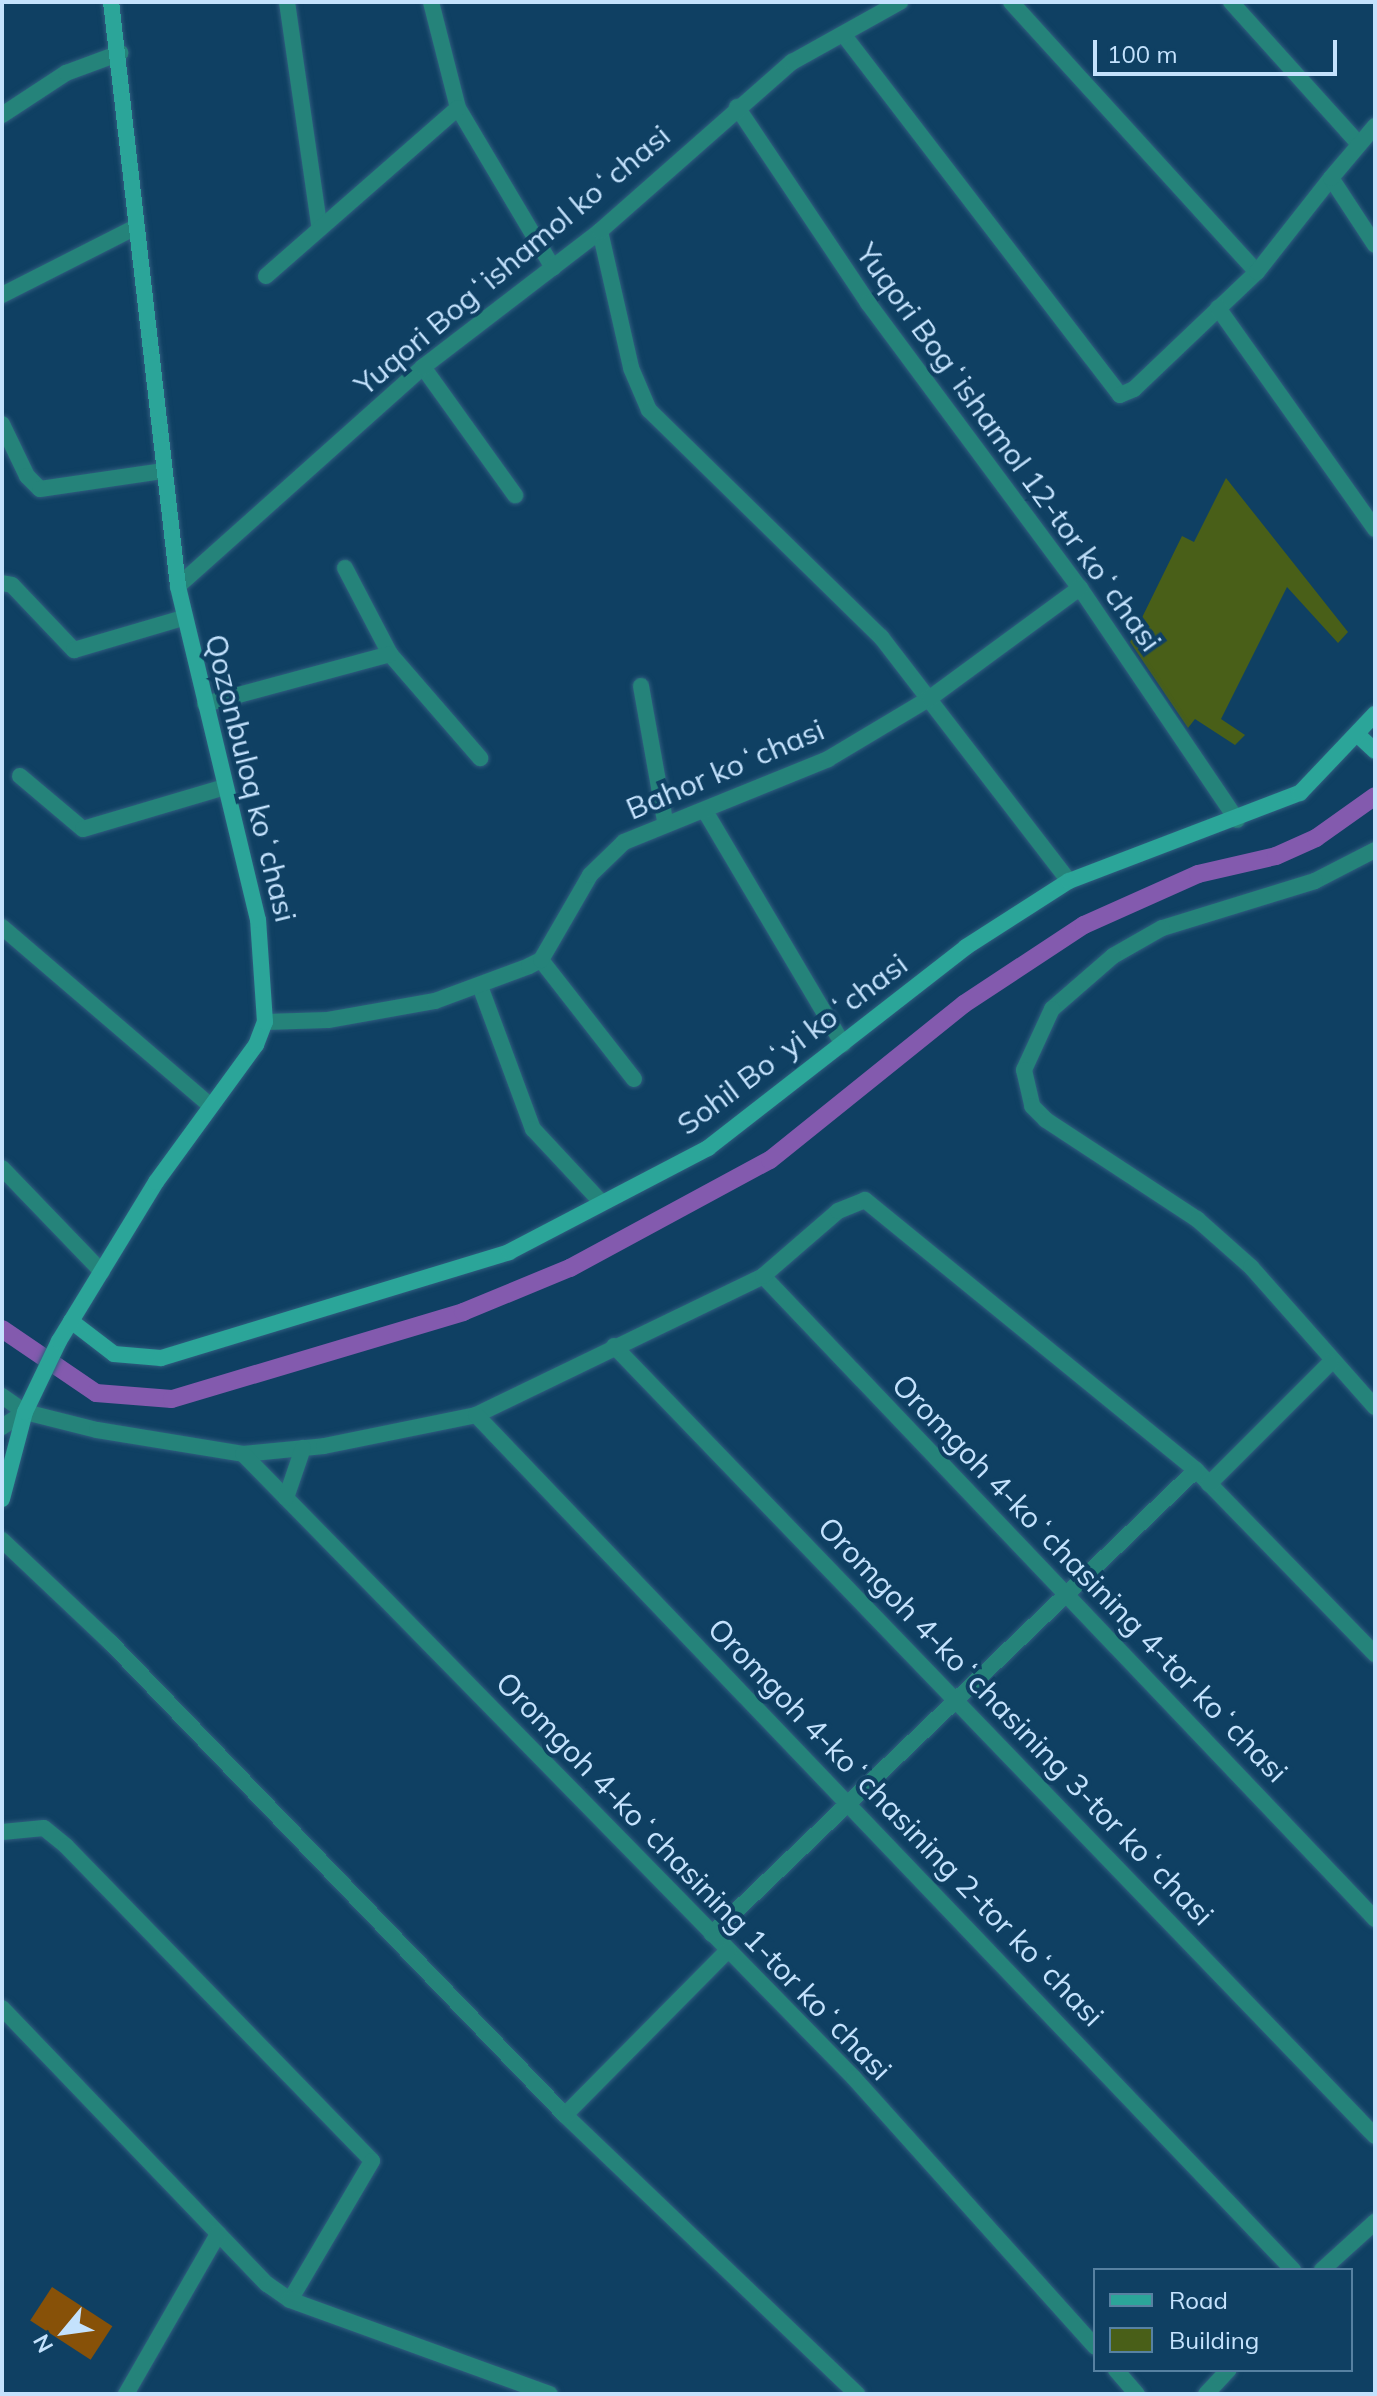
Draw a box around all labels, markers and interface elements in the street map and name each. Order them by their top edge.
scale bar [1097,24,1341,74]
text: 100 m [1107,39,1178,69]
street label: Yuqori Bogʻishamol koʻchasi [347,117,677,403]
street label: Yuqori Bogʻishamol 12-tor koʻchasi [849,236,1169,658]
street label: Qozonbuloq koʻchasi [198,630,304,926]
street label: Bahor koʻchasi [621,711,829,827]
street label: Sohil Boʻyi koʻchasi [670,946,914,1142]
street label: Oromgoh 4-koʻchasining 4-tor koʻchasi [885,1366,1295,1790]
street label: Oromgoh 4-koʻchasining 3-tor koʻchasi [811,1509,1221,1933]
street label: Oromgoh 4-koʻchasining 2-tor koʻchasi [701,1610,1111,2034]
street label: Oromgoh 4-koʻchasining 1-tor koʻchasi [489,1664,899,2088]
legend [1093,2268,1353,2372]
text: Road [1169,2285,1228,2315]
north arrow [24,2292,104,2372]
text: Building [1169,2325,1259,2355]
text: N [27,2330,59,2358]

